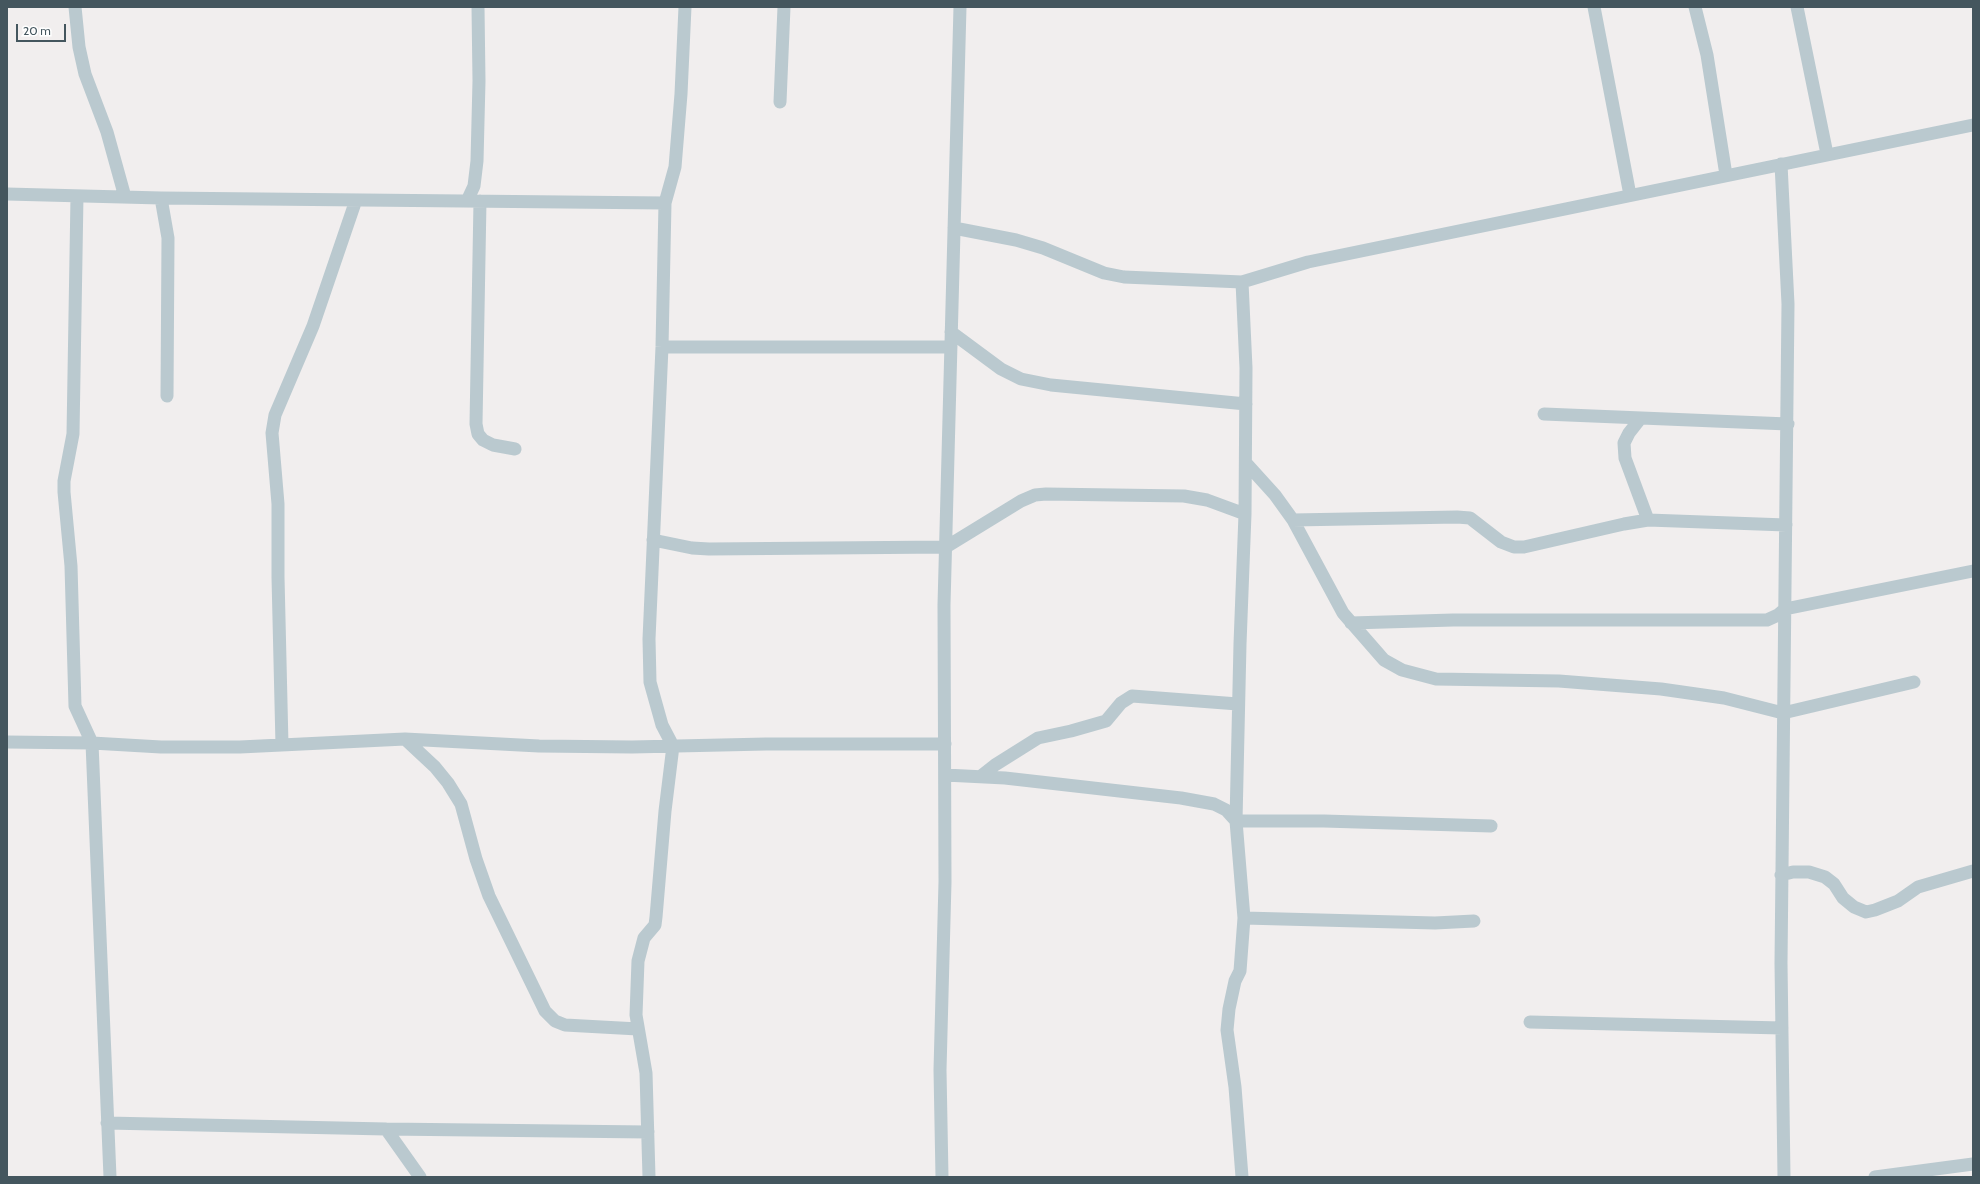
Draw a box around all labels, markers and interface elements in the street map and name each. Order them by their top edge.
scale bar [18,16,68,42]
text: 20 m [23,23,51,38]

